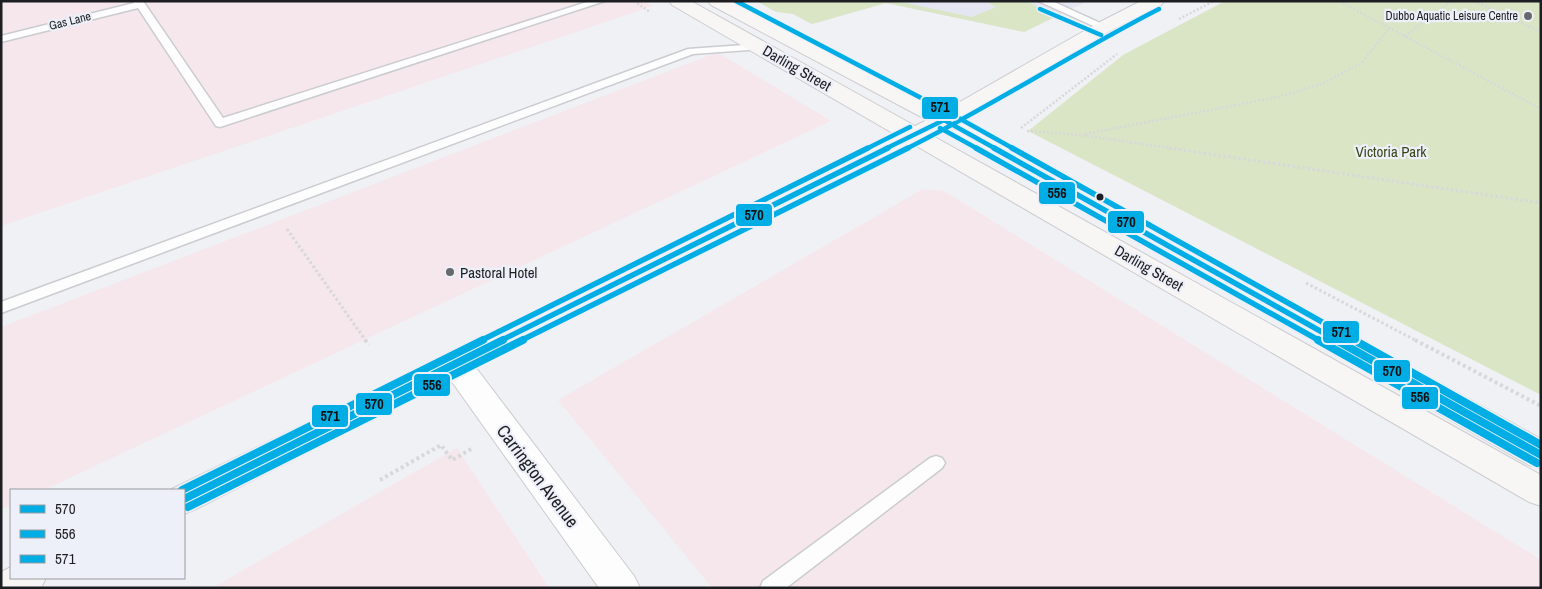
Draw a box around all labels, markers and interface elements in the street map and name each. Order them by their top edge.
street label: Gas Lane [47,8,93,34]
place label: Dubbo Aquatic Leisure Centre [1386,8,1518,24]
marker: Dubbo Aquatic Leisure Centre [1522,10,1534,22]
street label: Darling Street [759,40,836,96]
line badge: 571 [921,96,959,120]
text: 571 [930,98,950,116]
park label: Victoria Park [1356,141,1427,162]
line badge: 556 [1038,181,1076,205]
text: 556 [1047,184,1067,202]
unlabelled marker [1095,192,1105,202]
line badge: 570 [735,203,773,227]
text: 570 [744,206,764,224]
line badge: 570 [1107,210,1145,234]
text: 570 [1116,213,1136,231]
street label: Darling Street [1111,240,1188,296]
place label: Pastoral Hotel [460,262,537,283]
marker: Pastoral Hotel [444,266,456,278]
line badge: 571 [1322,320,1360,344]
text: 571 [1331,323,1351,341]
line badge: 570 [1373,359,1411,383]
text: 570 [1382,362,1402,380]
line badge: 556 [413,373,451,397]
text: 556 [422,376,442,394]
line badge: 556 [1401,386,1439,410]
text: 556 [1410,388,1430,406]
line badge: 570 [355,392,393,416]
text: 570 [364,395,384,413]
line badge: 571 [311,404,349,428]
text: 571 [320,407,340,425]
street label: Carrington Avenue [491,419,585,533]
legend [10,489,185,579]
text: 570 [55,498,76,519]
text: 556 [55,523,76,544]
text: 571 [55,548,76,569]

